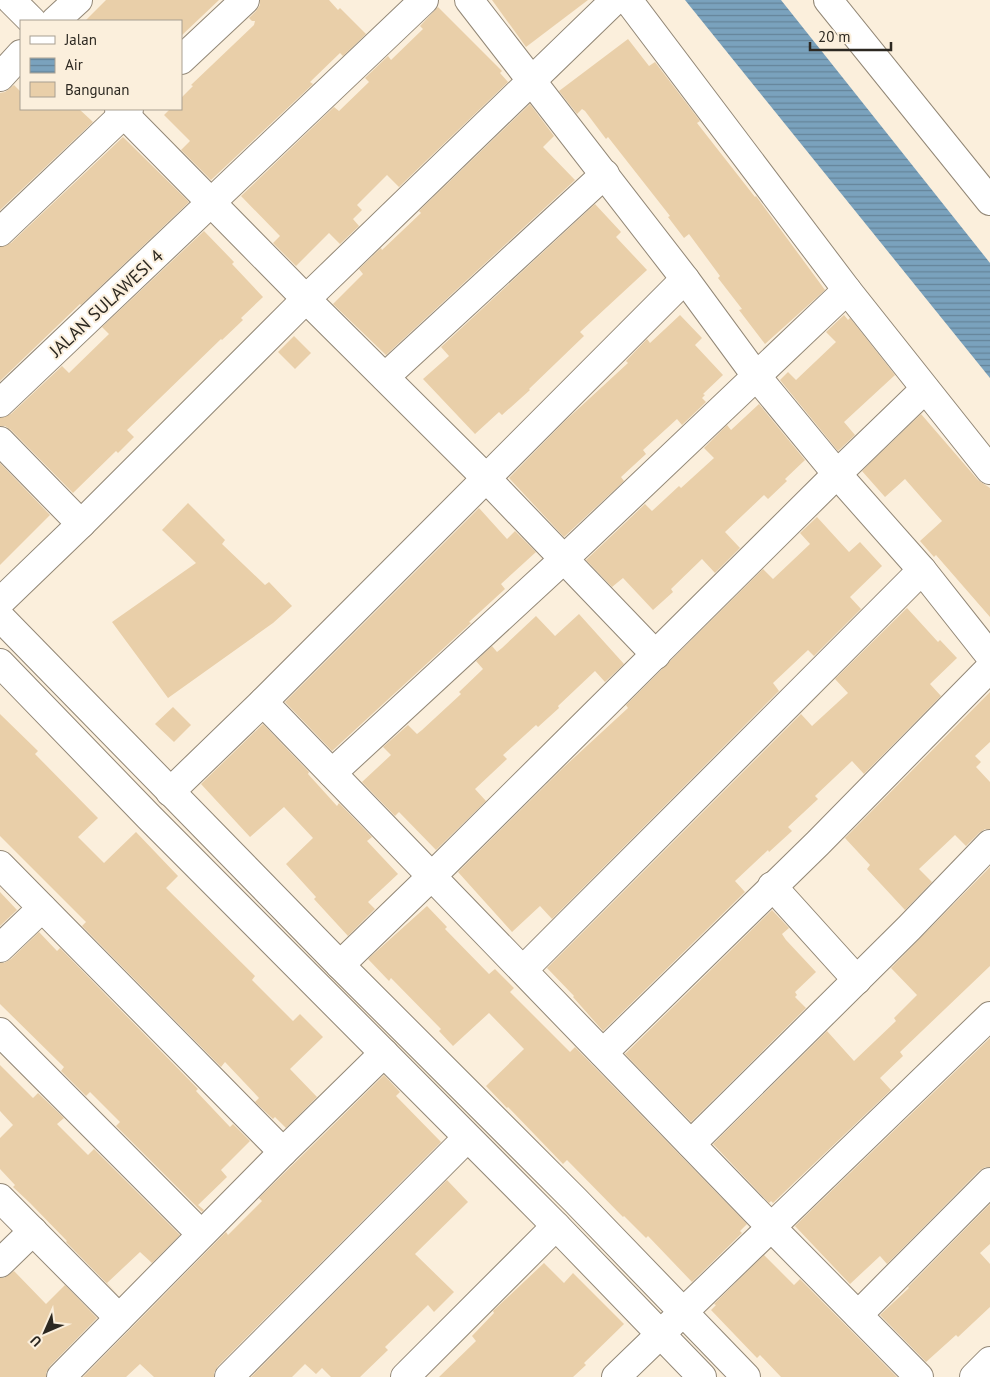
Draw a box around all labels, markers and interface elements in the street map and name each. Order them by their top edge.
legend [20,20,182,110]
scale bar [810,20,891,52]
text: 20 m [818,27,851,46]
text: Jalan [64,30,97,49]
text: Air [65,55,83,74]
text: Bangunan [65,80,129,99]
street label: JALAN SULAWESI 4 [44,244,168,362]
north arrow [20,1307,70,1357]
text: U [26,1332,45,1351]

